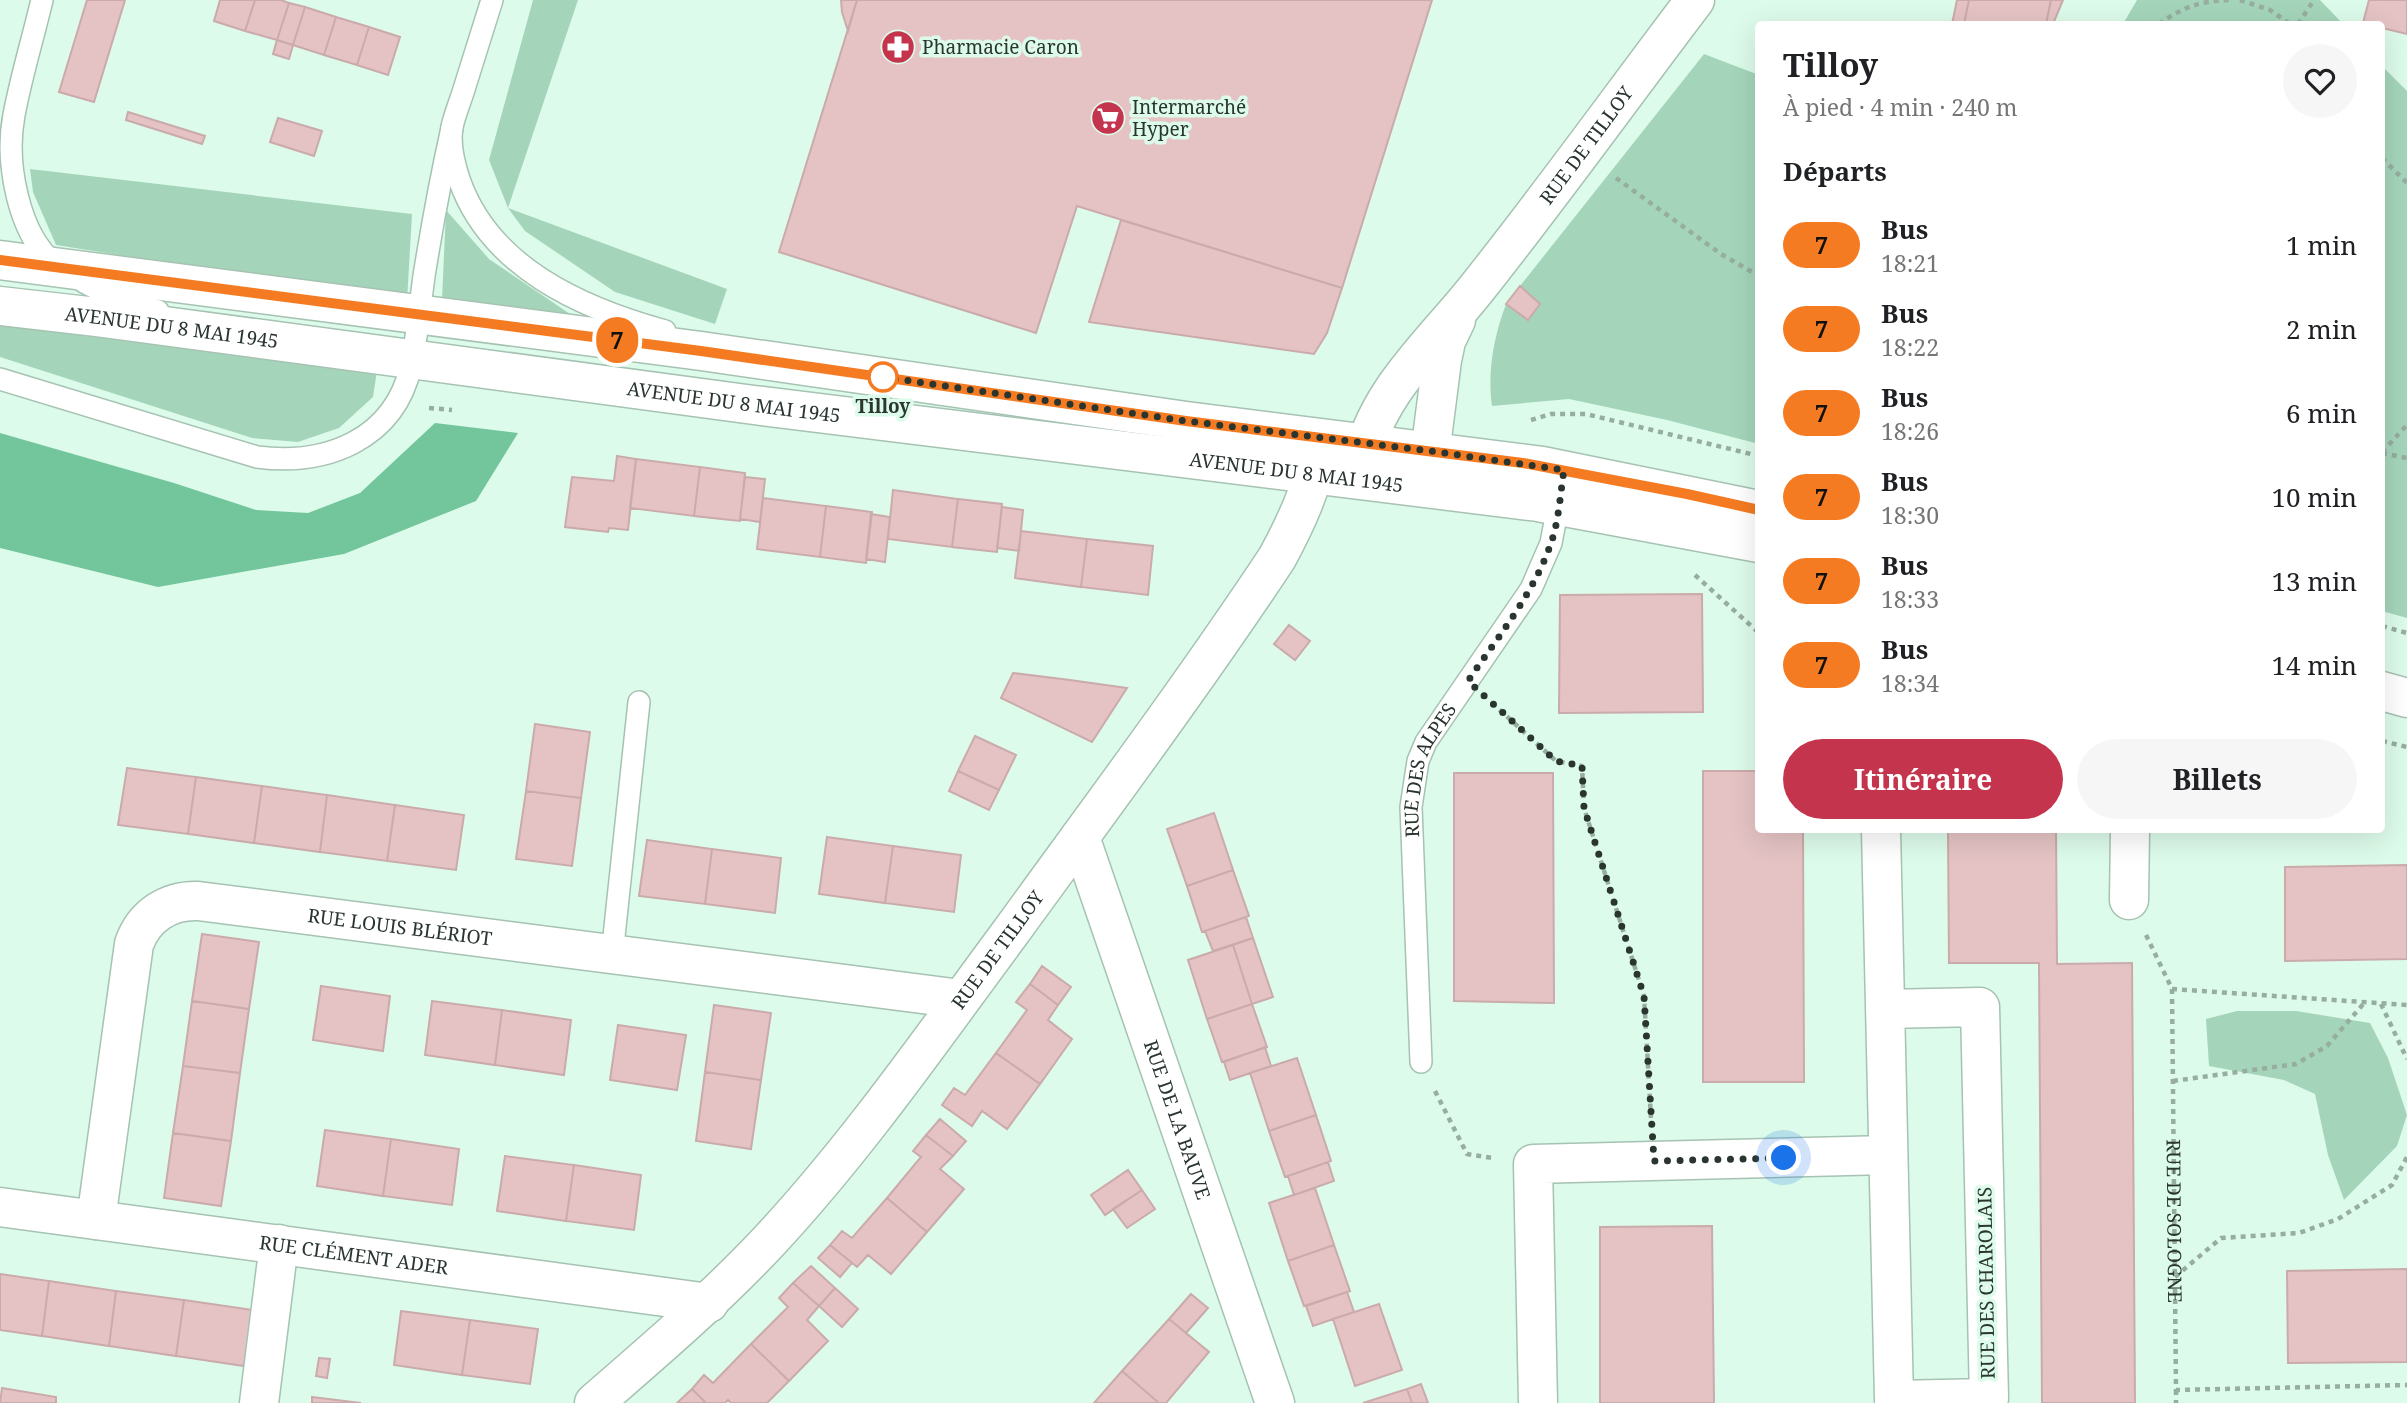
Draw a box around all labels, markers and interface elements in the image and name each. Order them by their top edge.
pharmacy icon: Pharmacie Caron [879,28,917,66]
place label: Pharmacie Caron [922,34,1079,60]
text: Tilloy [1783,42,1878,87]
button: heart [2283,44,2357,118]
street label: RUE DE TILLOY [1533,81,1639,210]
text: À pied · 4 min · 240 m [1783,91,2018,123]
place label: Intermarché Hyper [1132,94,1246,142]
supermarket icon: Intermarché Hyper [1089,99,1127,137]
text: Départs [1783,153,1887,189]
text: Bus [1881,211,1928,247]
text: 1 min [2286,227,2357,263]
text: 7 [1815,228,1828,261]
text: 18:21 [1881,247,1939,279]
text: Bus [1881,295,1928,331]
street label: AVENUE DU 8 MAI 1945 [64,300,280,354]
text: 2 min [2286,311,2357,347]
text: 7 [1815,312,1828,345]
line badge: 7 [594,317,640,363]
text: 7 [610,323,624,356]
text: 18:22 [1881,331,1939,363]
marker: Tilloy [868,362,898,392]
street label: AVENUE DU 8 MAI 1945 [625,375,842,429]
text: Bus [1881,379,1928,415]
place label: Tilloy [856,393,910,419]
text: 6 min [2286,395,2357,431]
text: 7 [1815,396,1828,429]
text: 18:26 [1881,415,1939,447]
street label: AVENUE DU 8 MAI 1945 [1188,446,1405,498]
text: Bus [1881,463,1928,499]
text: 10 min [2272,479,2357,515]
text: 7 [1815,480,1828,513]
text: 18:30 [1881,499,1939,531]
text: Bus [1881,547,1928,583]
text: 13 min [2272,563,2357,599]
text: 7 [1815,564,1828,597]
text: 18:33 [1881,583,1939,615]
text: Bus [1881,631,1928,667]
text: 14 min [2272,647,2357,683]
text: 7 [1815,648,1828,681]
text: 18:34 [1881,667,1939,699]
street label: RUE DES ALPES [1397,698,1462,838]
button: Itinéraire [1783,739,2063,819]
button: Billets [2077,739,2357,819]
street label: RUE DE TILLOY [945,885,1050,1014]
street label: RUE LOUIS BLÉRIOT [306,902,494,952]
street label: RUE DE LA BAUVE [1138,1037,1217,1203]
street label: RUE DE SOLOGNE [2160,1139,2188,1303]
your location [1766,1140,1801,1175]
street label: RUE DES CHAROLAIS [1971,1187,2001,1379]
street label: RUE CLÉMENT ADER [258,1229,450,1281]

